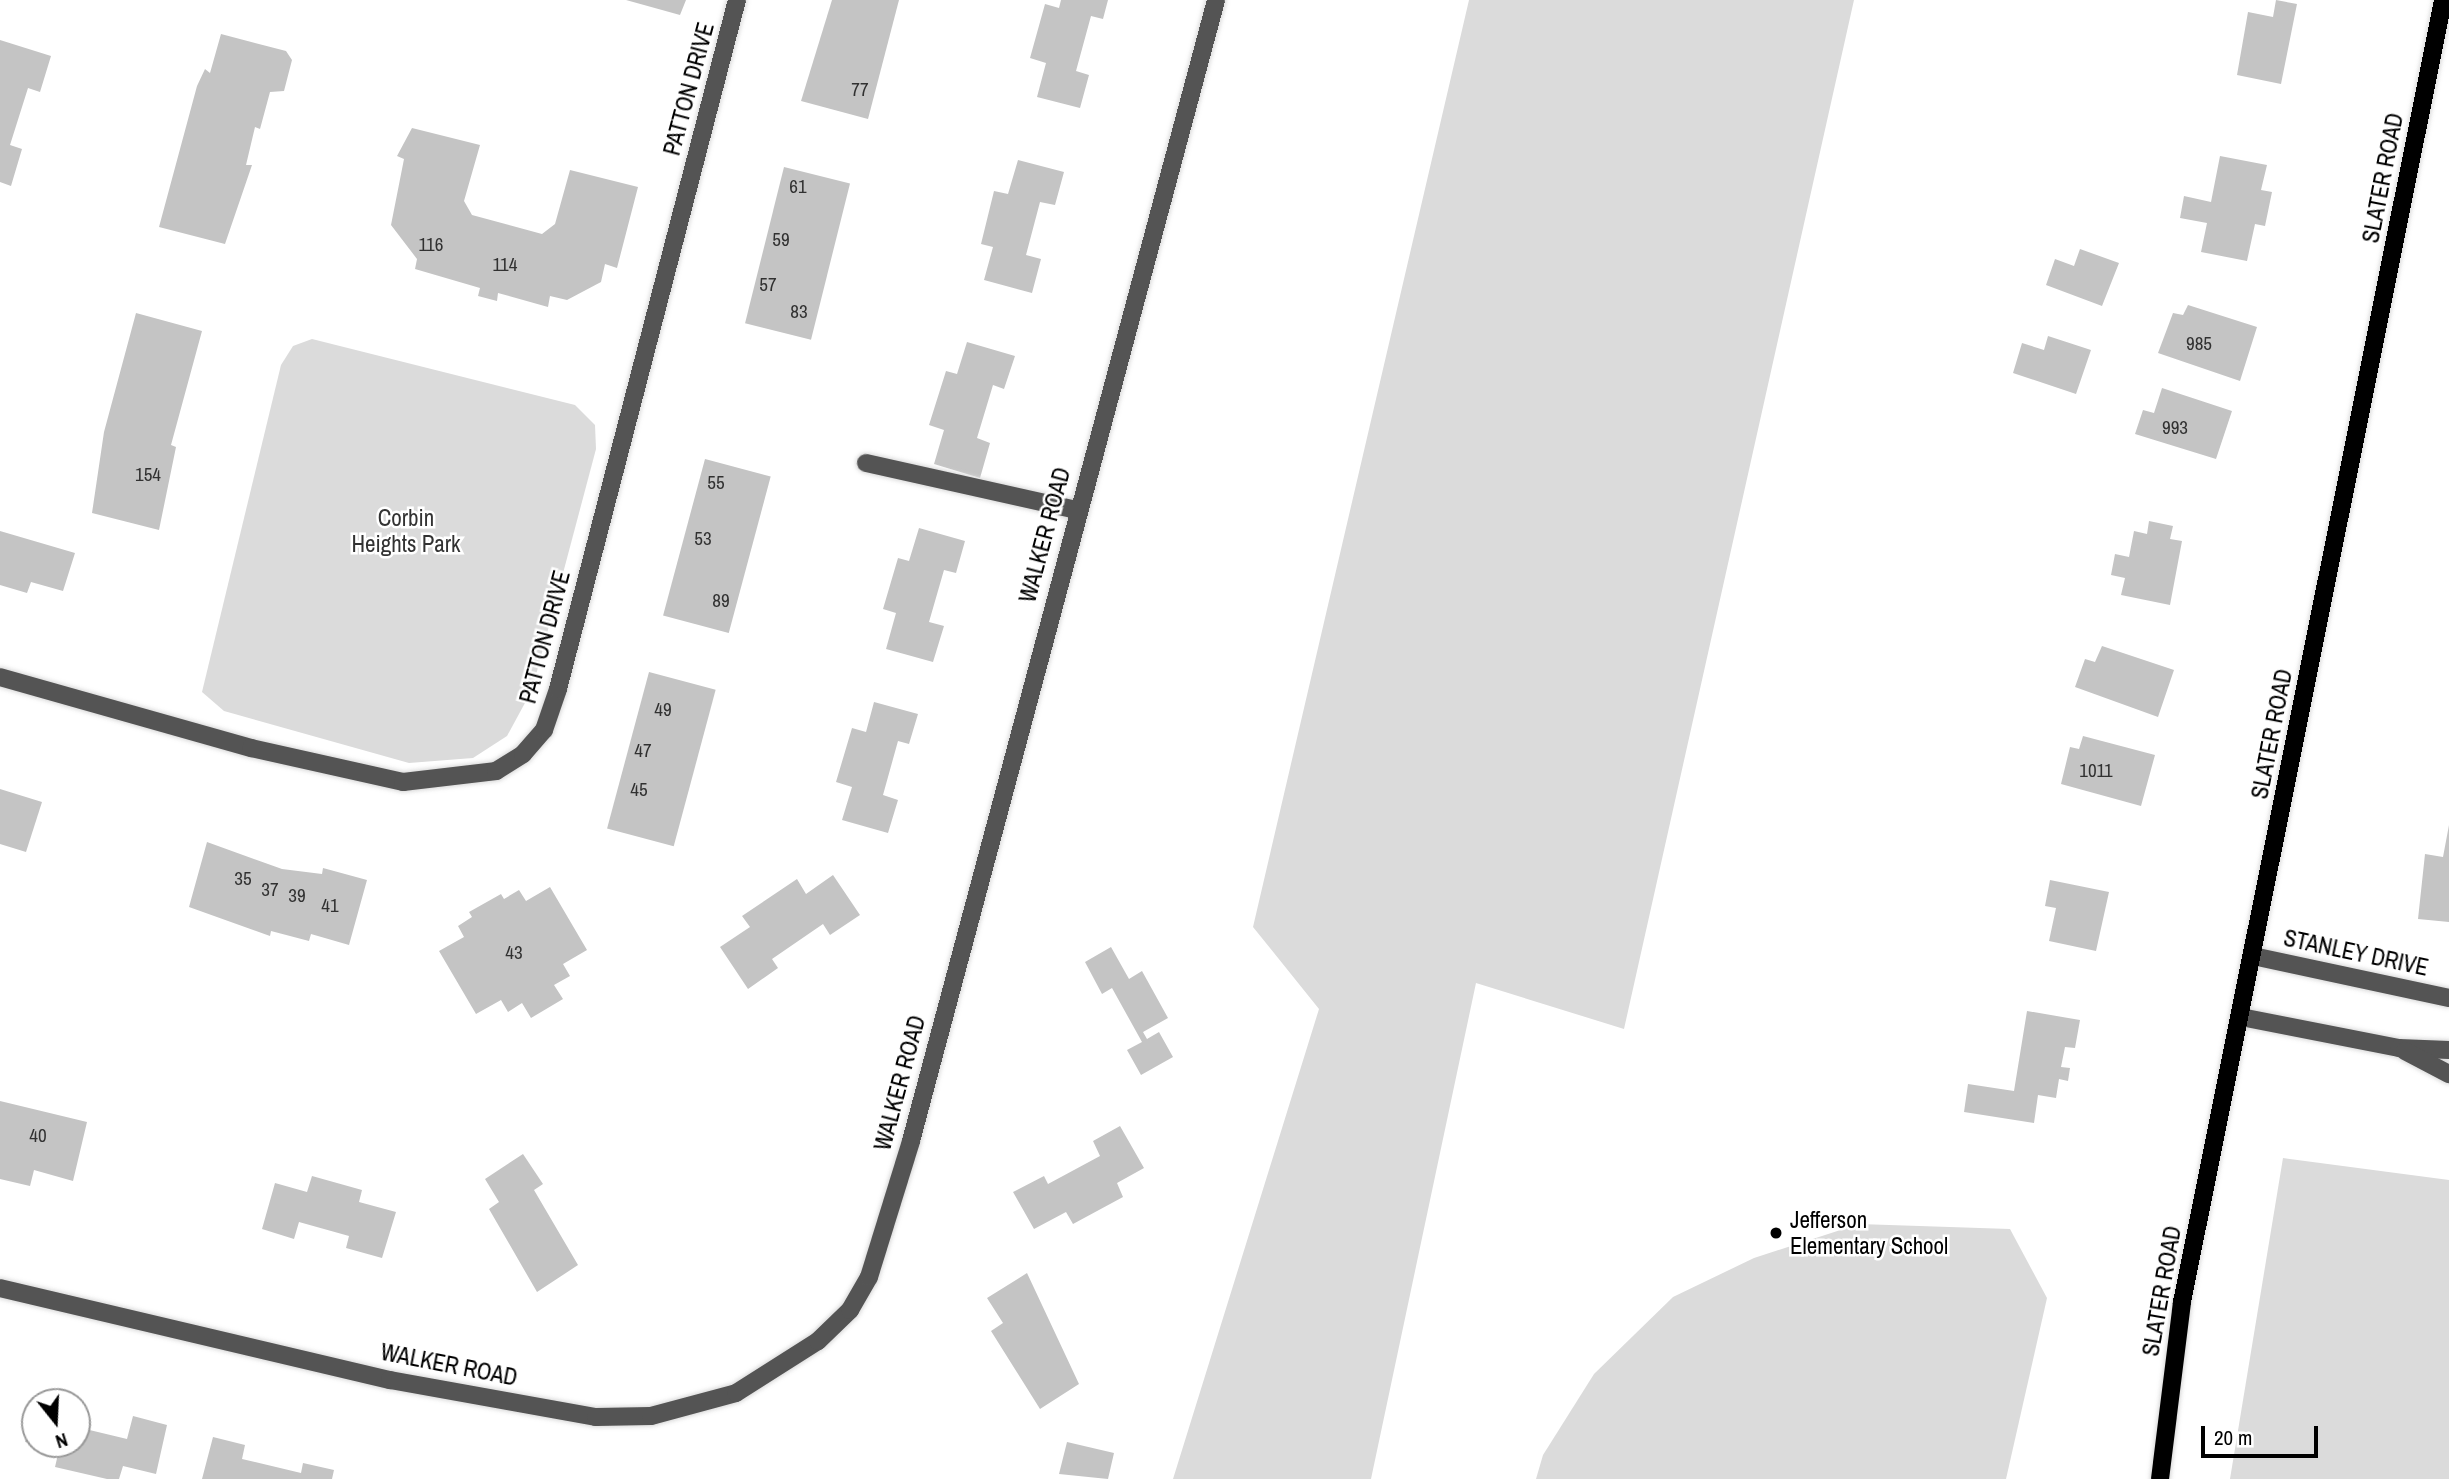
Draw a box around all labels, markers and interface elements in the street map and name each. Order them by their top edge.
street label: PATTON DRIVE [658,20,720,158]
house number: 77 [851,79,869,101]
street label: SLATER ROAD [2357,111,2409,245]
house number: 61 [789,176,807,198]
house number: 59 [772,229,790,251]
house number: 116 [419,234,443,256]
house number: 114 [493,254,517,276]
house number: 57 [759,274,777,296]
house number: 83 [790,301,808,323]
house number: 985 [2186,333,2212,355]
house number: 993 [2162,417,2188,439]
house number: 154 [135,464,161,486]
street label: WALKER ROAD [1014,464,1076,606]
house number: 55 [707,472,725,494]
park label: Corbin Heights Park [351,504,461,558]
house number: 53 [694,528,712,550]
street label: PATTON DRIVE [514,568,576,706]
house number: 89 [712,590,730,612]
street label: SLATER ROAD [2246,667,2298,801]
house number: 49 [654,699,672,721]
house number: 47 [634,740,652,762]
house number: 1011 [2079,760,2113,782]
house number: 45 [630,779,648,801]
house number: 35 [234,868,252,890]
house number: 37 [261,879,279,901]
house number: 39 [288,885,306,907]
house number: 41 [321,895,339,917]
street label: STANLEY DRIVE [2281,924,2431,982]
house number: 43 [505,942,523,964]
street label: WALKER ROAD [869,1012,931,1154]
house number: 40 [29,1125,47,1147]
place label: Jefferson Elementary School [1790,1206,1948,1260]
street label: SLATER ROAD [2137,1224,2187,1358]
marker: Jefferson Elementary School [1768,1225,1784,1241]
street label: WALKER ROAD [378,1338,520,1392]
north arrow [21,1388,91,1458]
scale bar [2204,1412,2321,1456]
text: 20 m [2214,1423,2252,1452]
text: N [53,1427,71,1455]

